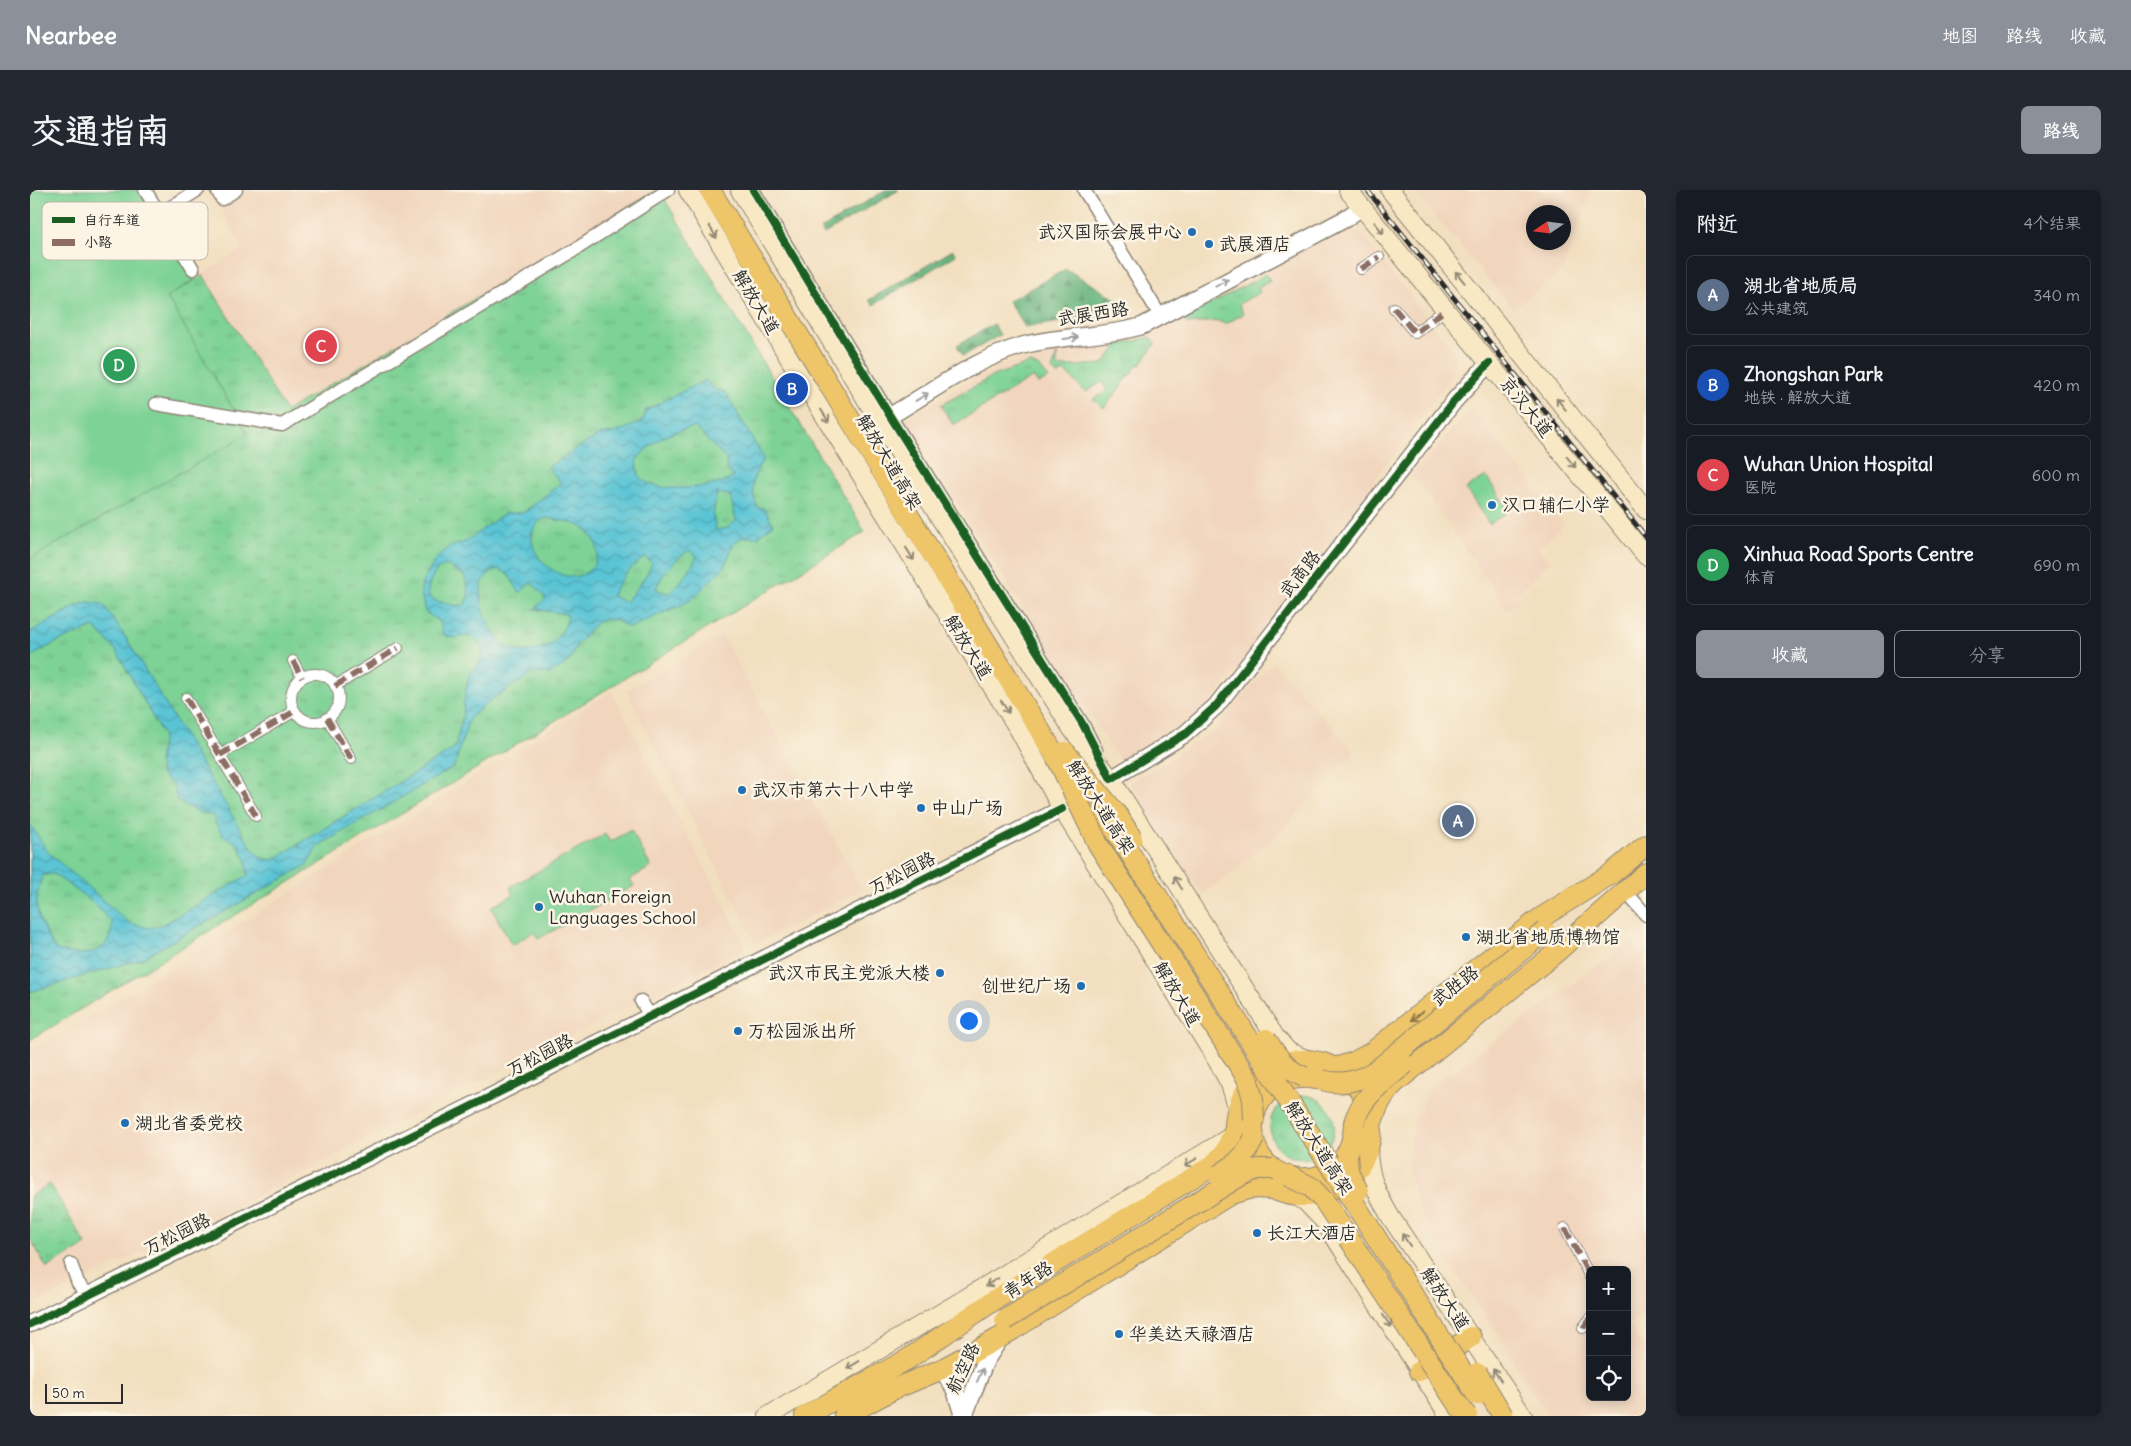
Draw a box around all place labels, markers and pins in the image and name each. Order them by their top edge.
place label: 武汉国际会展中心 [1038,220,1182,243]
marker: 武汉国际会展中心 [1186,226,1198,238]
place label: 武展酒店 [1219,232,1291,255]
marker: 武展酒店 [1203,238,1215,250]
pin: C [305,327,337,365]
pin: D [103,346,135,384]
pin: B [776,370,808,408]
place label: 汉口辅仁小学 [1502,493,1610,516]
marker: 汉口辅仁小学 [1486,499,1498,511]
place label: 武汉市第六十八中学 [752,778,914,801]
marker: 武汉市第六十八中学 [736,784,748,796]
place label: 中山广场 [931,796,1003,819]
marker: 中山广场 [915,802,927,814]
pin: A [1442,802,1474,840]
place label: Wuhan Foreign Languages School [549,885,696,929]
marker: Wuhan Foreign Languages School [533,901,545,913]
place label: 湖北省地质博物馆 [1476,925,1620,948]
marker: 湖北省地质博物馆 [1460,931,1472,943]
place label: 武汉市民主党派大楼 [768,961,930,984]
marker: 武汉市民主党派大楼 [934,967,946,979]
place label: 创世纪广场 [981,974,1071,997]
marker: 创世纪广场 [1075,980,1087,992]
place label: 万松园派出所 [748,1019,856,1042]
marker: 万松园派出所 [732,1025,744,1037]
place label: 湖北省委党校 [135,1111,243,1134]
marker: 湖北省委党校 [119,1117,131,1129]
place label: 长江大酒店 [1267,1221,1357,1244]
marker: 长江大酒店 [1251,1227,1263,1239]
place label: 华美达天禄酒店 [1129,1322,1255,1345]
marker: 华美达天禄酒店 [1113,1328,1125,1340]

